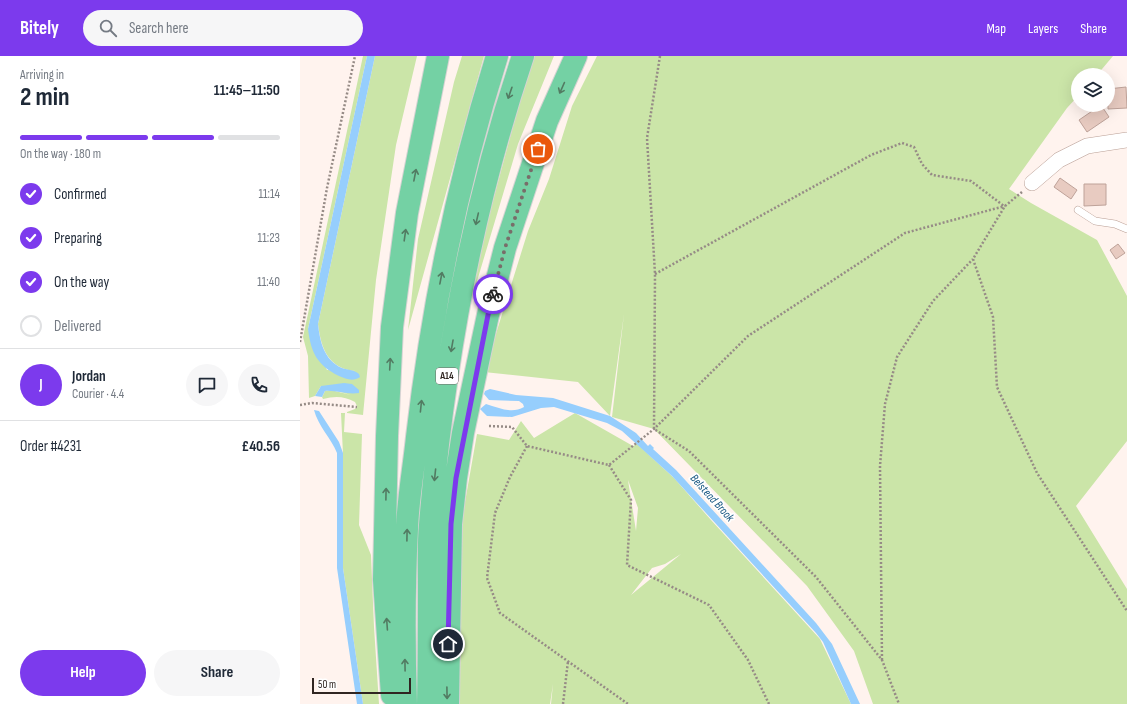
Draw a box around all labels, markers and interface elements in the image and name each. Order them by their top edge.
search box [83,10,363,46]
text: Bitely [20,17,59,40]
icon: search [97,17,119,39]
text: Search here [129,19,189,38]
text: Map [986,20,1006,37]
text: Layers [1028,20,1058,37]
text: Share [1080,20,1107,37]
text: Arriving in [20,67,64,83]
map controls [1071,68,1115,112]
button: layers [1071,68,1115,112]
text: 11:45–11:50 [214,81,280,100]
text: 2 min [20,82,70,113]
one-way arrow [558,82,565,94]
one-way arrow [506,87,514,99]
pin [521,132,555,166]
icon: bag [527,138,549,160]
text: On the way · 180 m [20,146,101,162]
one-way arrow [411,168,419,181]
icon: check [20,183,42,205]
text: Confirmed [54,185,107,204]
text: 11:14 [258,186,280,202]
one-way arrow [473,212,481,225]
icon: check [20,227,42,249]
text: Preparing [54,229,102,248]
one-way arrow [401,229,408,242]
text: 11:23 [258,230,280,246]
icon: check [20,271,42,293]
one-way arrow [438,271,446,284]
text: On the way [54,273,109,292]
text: 11:40 [257,274,280,290]
courier [473,274,513,314]
icon: bike [482,283,504,305]
text: Delivered [54,317,101,336]
one-way arrow [448,339,456,352]
one-way arrow [387,358,394,371]
button: chat [186,364,228,406]
button: phone [238,364,280,406]
text: Jordan [72,367,106,386]
road number: A14 [436,368,458,384]
text: J [39,375,43,394]
text: Courier · 4.4 [72,386,124,402]
one-way arrow [417,400,424,413]
text: Order #4231 [20,437,81,456]
text: £40.56 [242,437,280,456]
one-way arrow [432,468,439,481]
water label: Belstead Brook [687,471,738,525]
one-way arrow [382,488,390,501]
one-way arrow [403,529,411,542]
one-way arrow [383,618,390,631]
pin [431,627,465,661]
icon: home [437,633,459,655]
button: Help [20,650,146,696]
button: Share [154,650,280,696]
one-way arrow [401,659,409,672]
scale bar [312,676,411,695]
text: 50 m [318,678,336,691]
one-way arrow [444,686,451,699]

